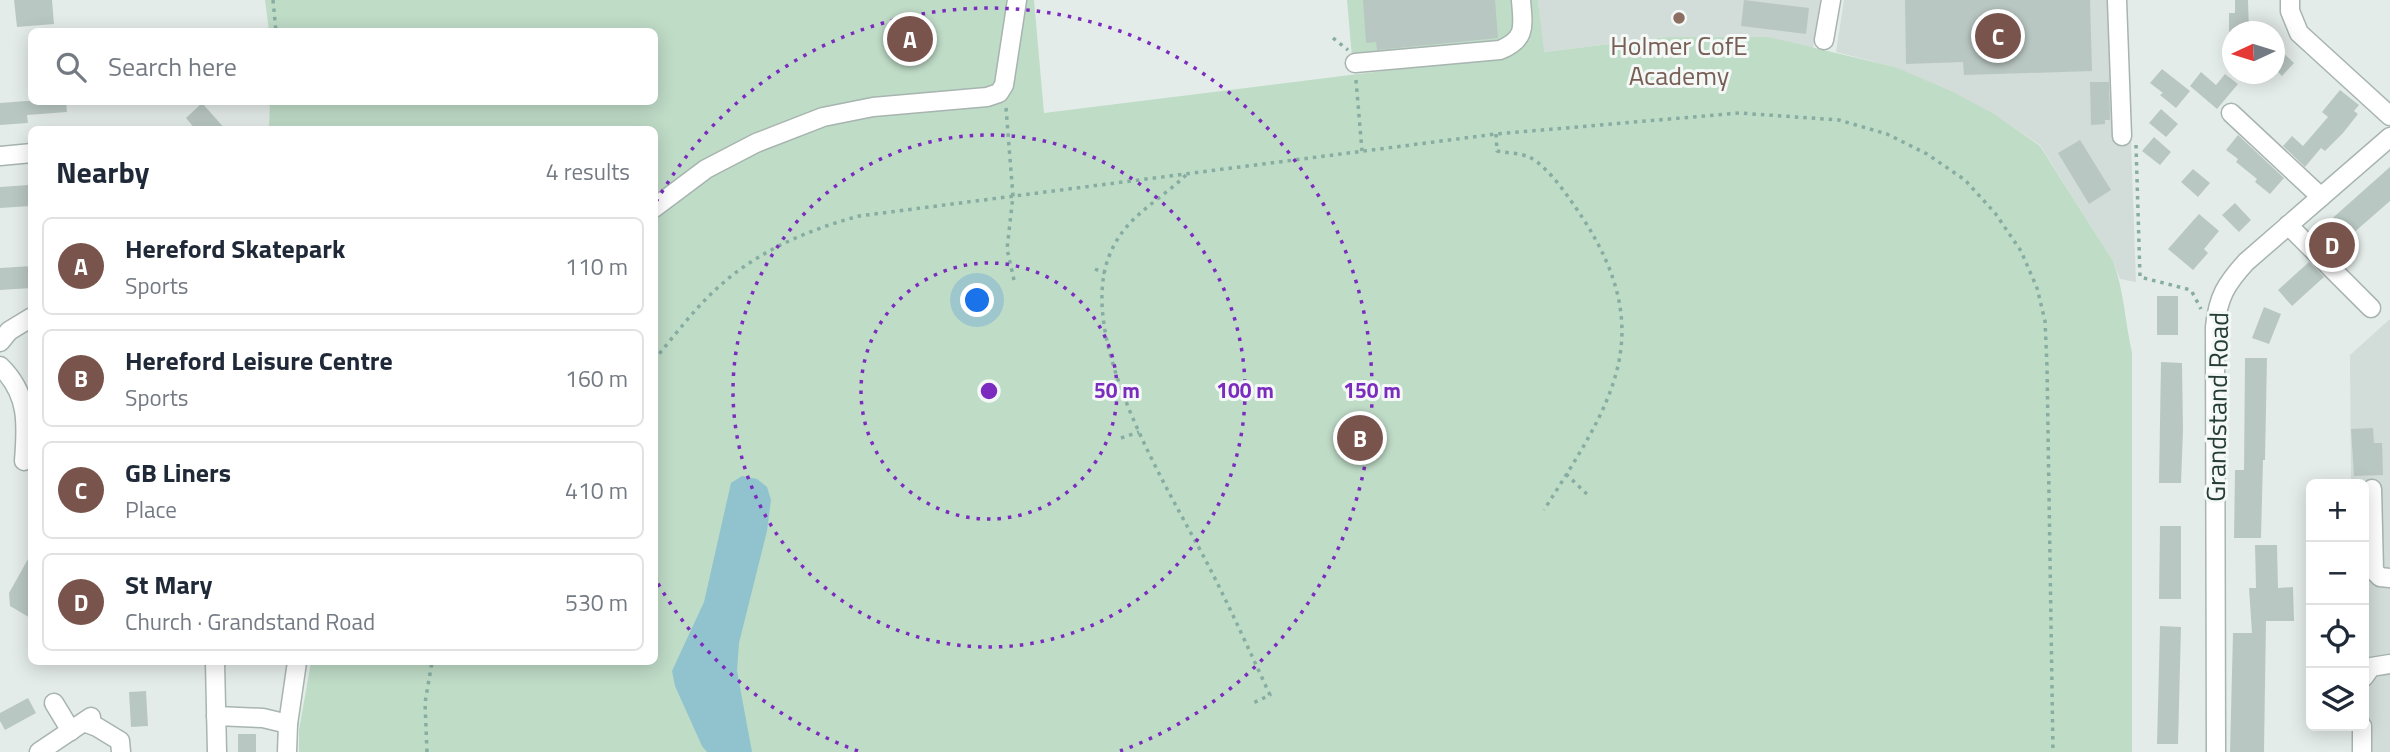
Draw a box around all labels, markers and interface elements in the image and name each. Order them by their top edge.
marker: Holmer CofE Academy [1671,10,1687,26]
pin: C [1975,10,2021,62]
pin: A [887,13,933,65]
north arrow [2222,21,2285,84]
place label: Holmer CofE Academy [1610,26,1748,95]
search box [28,28,658,105]
text: Search here [108,47,237,86]
icon: search [52,48,90,86]
text: Nearby [56,149,149,195]
text: 4 results [546,154,630,189]
pin: D [2309,219,2355,271]
text: Hereford Skatepark [125,229,345,268]
text: A [74,249,88,284]
text: 110 m [565,249,628,284]
text: Sports [125,268,188,303]
your location [960,283,994,317]
street label: Grandstand Road [2196,312,2238,502]
text: Hereford Leisure Centre [125,341,393,380]
text: B [74,361,88,396]
text: 160 m [565,361,628,396]
text: 50 m [1094,374,1140,406]
text: 100 m [1216,374,1274,406]
text: 150 m [1343,374,1401,406]
centre of rings [977,379,1001,403]
text: Sports [125,380,188,415]
pin: B [1337,412,1383,464]
text: GB Liners [125,453,231,492]
text: C [75,473,87,508]
text: 410 m [565,473,628,508]
map controls [2306,479,2369,731]
button: + [2306,479,2369,542]
text: Place [125,492,177,527]
button: − [2306,542,2369,605]
text: St Mary [125,565,212,604]
text: D [74,585,88,620]
text: 530 m [565,585,628,620]
text: Church · Grandstand Road [125,604,375,639]
button: locate [2306,605,2369,668]
button: layers [2306,668,2369,731]

